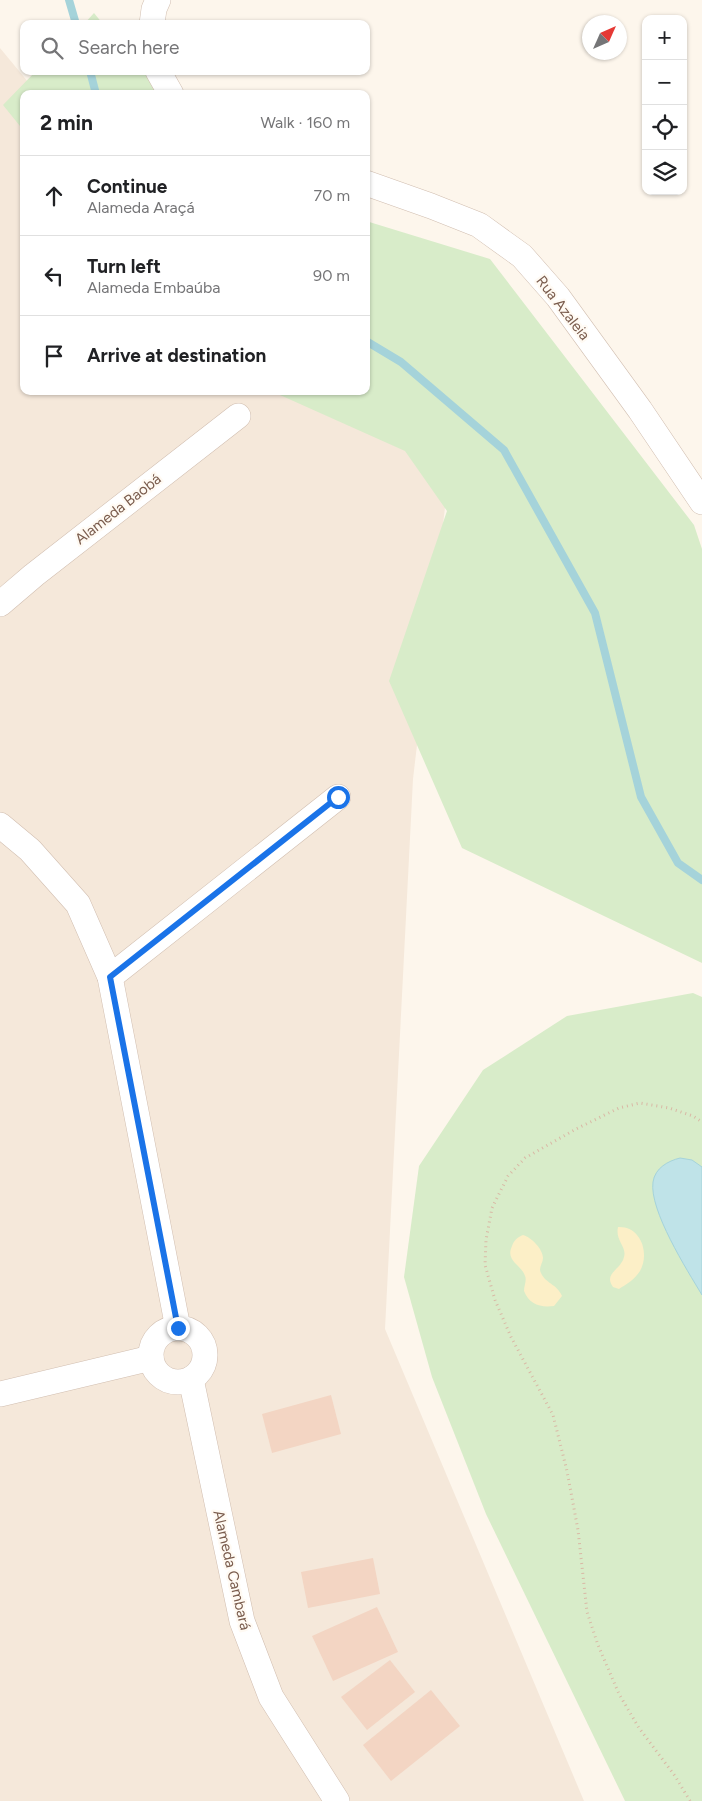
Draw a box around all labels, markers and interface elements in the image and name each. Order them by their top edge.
north arrow [582,15,627,60]
map controls [642,15,687,195]
button: + [642,15,687,60]
search box [20,20,370,75]
icon: search [38,34,66,62]
text: Search here [78,36,180,59]
button: − [642,60,687,105]
button: locate [642,105,687,150]
text: 2 min [40,110,93,135]
text: Walk · 160 m [260,113,350,132]
button: layers [642,150,687,195]
text: Continue [87,175,167,198]
icon: ahead [40,182,68,210]
text: 70 m [314,186,350,205]
text: Alameda Araçá [87,198,195,217]
text: Turn left [87,255,161,278]
icon: left [40,262,68,290]
text: 90 m [313,266,350,285]
street label: Rua Azaleia [532,272,594,344]
text: Alameda Embaúba [87,278,220,297]
icon: arrive [40,342,68,370]
text: Arrive at destination [87,344,266,367]
street label: Alameda Baobá [71,470,165,548]
route start [327,786,350,809]
route end [167,1317,190,1340]
street label: Alameda Cambará [209,1508,255,1632]

